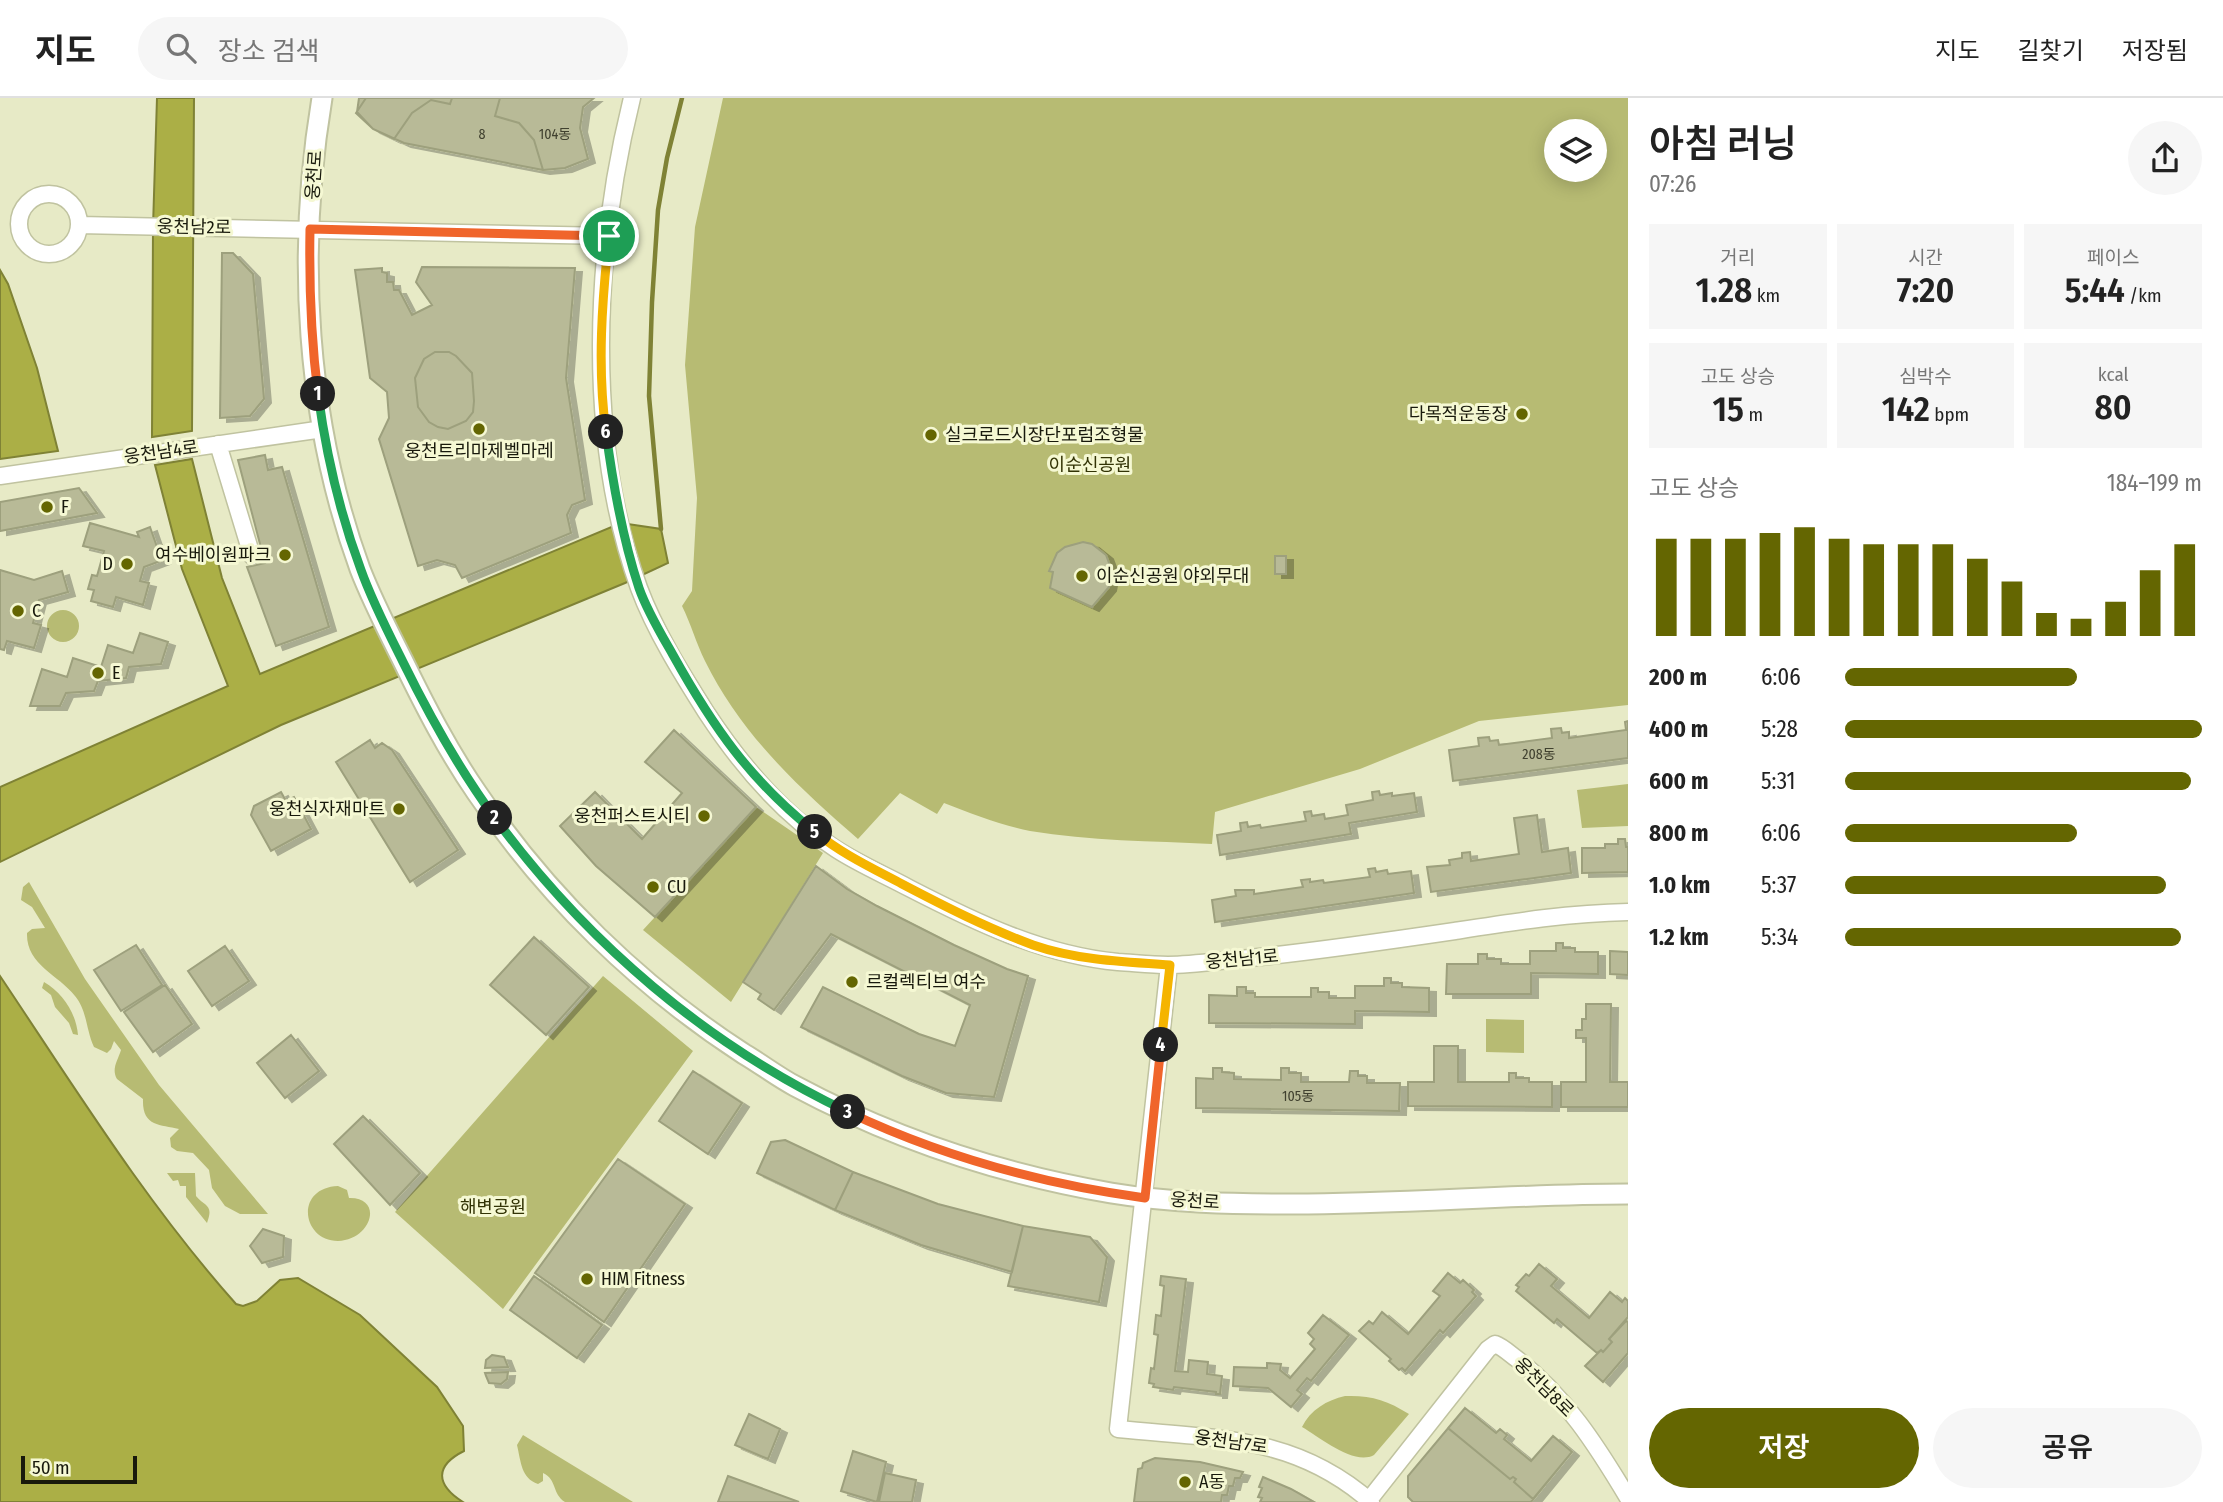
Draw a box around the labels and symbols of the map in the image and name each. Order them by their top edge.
house number: 8 [479,126,486,143]
house number: 104동 [539,126,571,143]
street label: 웅천로 [301,149,327,201]
pin [579,206,639,266]
street label: 웅천남2로 [157,215,231,239]
pin: 1 [300,376,336,412]
place label: 다목적운동장 [1409,403,1508,425]
marker: 다목적운동장 [1514,406,1530,422]
pin: 6 [588,414,624,450]
marker: 웅천트리마제벨마레 [471,421,487,437]
place label: 실크로드시장단포럼조형물 [945,424,1144,446]
marker: 실크로드시장단포럼조형물 [923,427,939,443]
street label: 웅천남4로 [122,436,200,468]
place label: 웅천트리마제벨마레 [404,440,554,462]
park label: 이순신공원 [1049,454,1131,476]
place label: F [61,496,69,518]
marker: F [39,499,55,515]
place label: 여수베이원파크 [155,544,271,566]
marker: 여수베이원파크 [277,547,293,563]
place label: D [103,553,113,575]
marker: D [119,556,135,572]
place label: 이순신공원 야외무대 [1096,565,1249,587]
marker: 이순신공원 야외무대 [1074,568,1090,584]
place label: C [32,600,41,622]
marker: C [10,603,26,619]
place label: E [112,662,120,684]
marker: E [90,665,106,681]
house number: 208동 [1522,746,1556,763]
place label: 웅천식자재마트 [269,798,385,820]
pin: 2 [477,800,512,836]
marker: 웅천식자재마트 [391,801,407,817]
place label: 웅천퍼스트시티 [574,805,690,827]
marker: 웅천퍼스트시티 [696,808,712,824]
pin: 5 [798,814,832,850]
place label: CU [667,876,687,898]
marker: CU [645,879,661,895]
street label: 웅천남1로 [1205,945,1279,973]
place label: 르컬렉티브 여수 [866,971,986,993]
marker: 르컬렉티브 여수 [844,974,860,990]
pin: 4 [1144,1028,1178,1062]
house number: 105동 [1282,1088,1314,1105]
pin: 3 [830,1094,866,1130]
street label: 웅천로 [1169,1188,1221,1214]
park label: 해변공원 [460,1196,526,1218]
place label: HIM Fitness [601,1268,685,1290]
marker: HIM Fitness [579,1271,595,1287]
street label: 웅천남8로 [1510,1353,1578,1421]
street label: 웅천남7로 [1193,1426,1269,1458]
scale bar [21,1453,136,1485]
place label: A동 [1199,1471,1225,1493]
marker: A동 [1177,1474,1193,1490]

